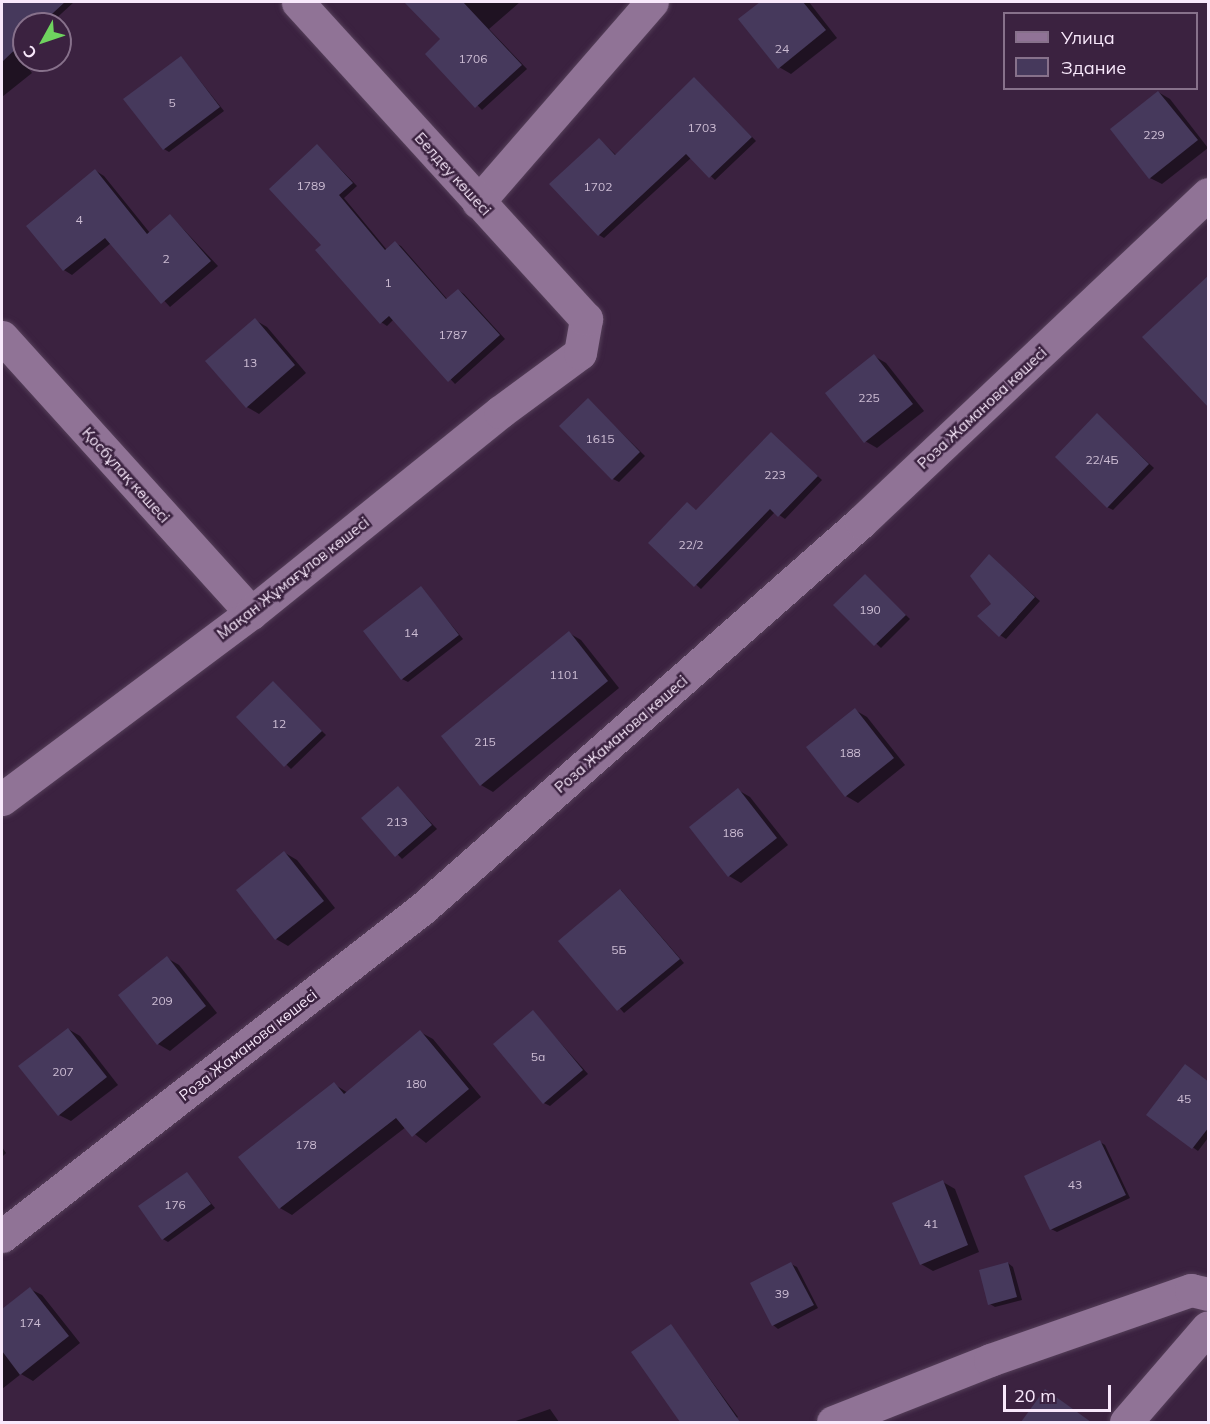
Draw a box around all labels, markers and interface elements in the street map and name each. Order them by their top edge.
north arrow [12,12,72,72]
legend [1003,12,1198,90]
text: Улица [1061,26,1115,49]
text: С [19,42,41,63]
house number: 24 [775,42,789,56]
house number: 1706 [459,52,487,66]
text: Здание [1061,56,1126,79]
house number: 5 [168,96,176,110]
house number: 1703 [688,121,716,135]
house number: 229 [1143,128,1165,142]
street label: Белдеу көшесі [411,129,495,219]
house number: 1789 [297,179,325,193]
house number: 1702 [584,180,612,194]
house number: 4 [75,213,83,227]
house number: 2 [162,252,170,266]
house number: 1 [384,276,392,290]
house number: 1787 [439,328,467,342]
street label: Роза Жаманова көшесі [914,343,1050,473]
house number: 13 [243,356,257,370]
house number: 225 [858,391,880,405]
street label: Қосбұлақ көшесі [78,424,174,526]
house number: 1615 [586,432,614,446]
house number: 22/4Б [1085,453,1119,467]
house number: 223 [764,468,786,482]
street label: Мақан Жұмағұлов көшесі [213,513,373,643]
house number: 22/2 [678,538,704,552]
house number: 190 [859,603,881,617]
house number: 14 [404,626,418,640]
house number: 1101 [550,668,578,682]
street label: Роза Жаманова көшесі [551,671,691,797]
house number: 12 [272,717,286,731]
house number: 215 [474,735,496,749]
house number: 188 [839,746,861,760]
house number: 213 [386,815,408,829]
house number: 186 [722,826,744,840]
house number: 5Б [611,943,627,957]
street label: Роза Жаманова көшесі [175,986,321,1104]
house number: 209 [151,994,173,1008]
house number: 5а [531,1050,545,1064]
house number: 207 [52,1065,74,1079]
house number: 180 [405,1077,427,1091]
house number: 45 [1177,1092,1191,1106]
house number: 178 [295,1138,317,1152]
house number: 43 [1068,1178,1082,1192]
house number: 176 [164,1198,186,1212]
house number: 41 [924,1217,938,1231]
house number: 39 [775,1287,789,1301]
house number: 174 [19,1316,41,1330]
scale bar [1006,1373,1114,1411]
text: 20 m [1014,1384,1056,1407]

